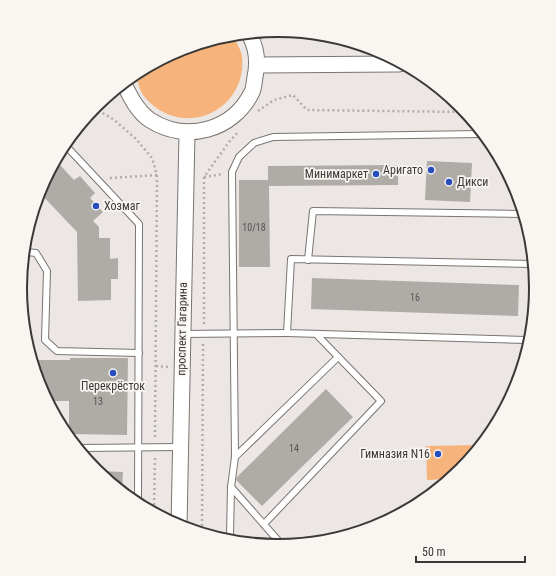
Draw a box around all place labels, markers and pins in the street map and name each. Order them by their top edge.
place label: Аригато [383,163,423,177]
marker: Аригато [426,165,436,175]
place label: Минимаркет [305,167,368,181]
marker: Минимаркет [371,169,381,179]
place label: Дикси [457,175,488,189]
marker: Дикси [444,177,454,187]
place label: Хозмаг [104,199,140,213]
marker: Хозмаг [91,201,101,211]
marker: Перекрёсток [108,368,118,378]
place label: Перекрёсток [81,379,145,393]
place label: Гимназия N16 [360,447,430,461]
marker: Гимназия N16 [433,449,443,459]

